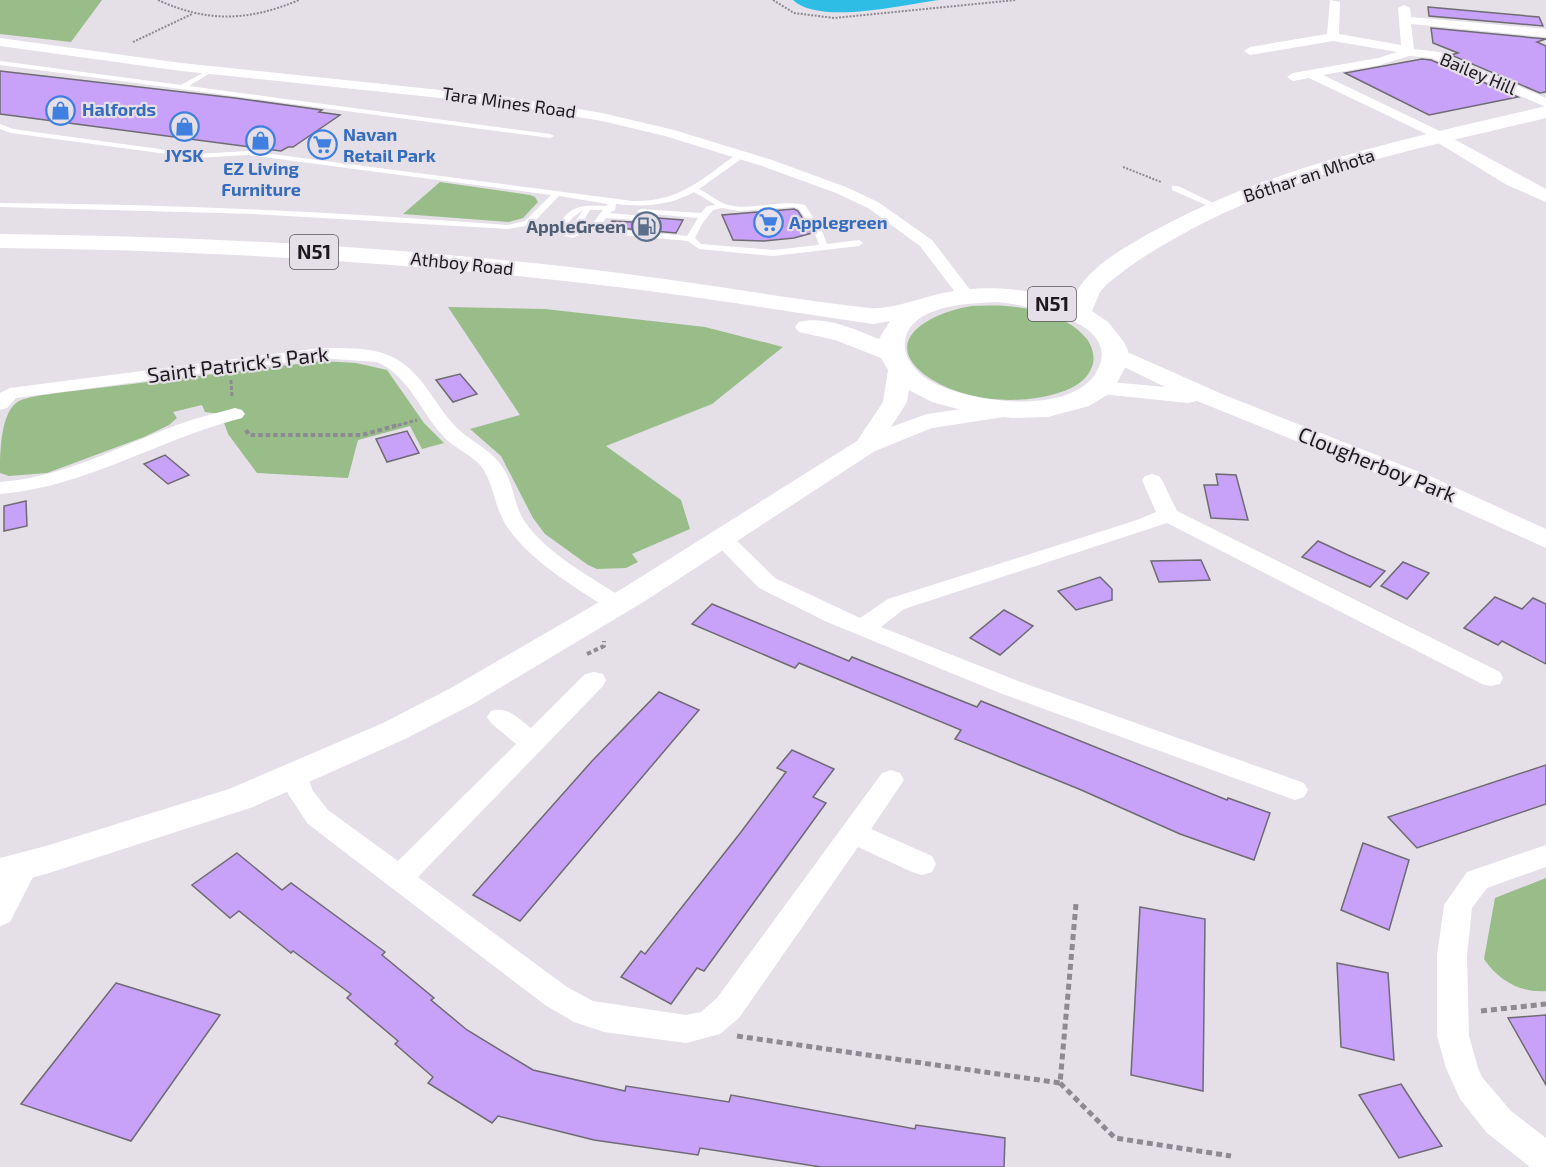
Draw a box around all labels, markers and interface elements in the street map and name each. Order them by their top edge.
street label: Bailey Hill [1437,47,1520,99]
street label: Tara Mines Road [441,82,577,122]
shop icon: Halfords [45,94,77,126]
place label: Halfords [82,98,156,120]
shop icon: JYSK [168,111,200,143]
place label: Navan Retail Park [343,123,436,166]
shop icon: EZ Living Furniture [245,124,277,156]
supermarket icon: Navan Retail Park [306,129,338,161]
street label: Bóthar an Mhota [1240,143,1377,207]
place label: JYSK [164,144,204,166]
place label: EZ Living Furniture [221,157,301,200]
supermarket icon: Applegreen [752,207,784,239]
fuel station icon: AppleGreen [631,211,663,243]
place label: Applegreen [789,211,888,233]
place label: AppleGreen [526,215,626,237]
road number: N51 [290,235,338,269]
street label: Athboy Road [410,247,515,279]
road number: N51 [1028,287,1076,321]
street label: Saint Patrick's Park [146,340,330,387]
street label: Clougherboy Park [1295,421,1460,507]

